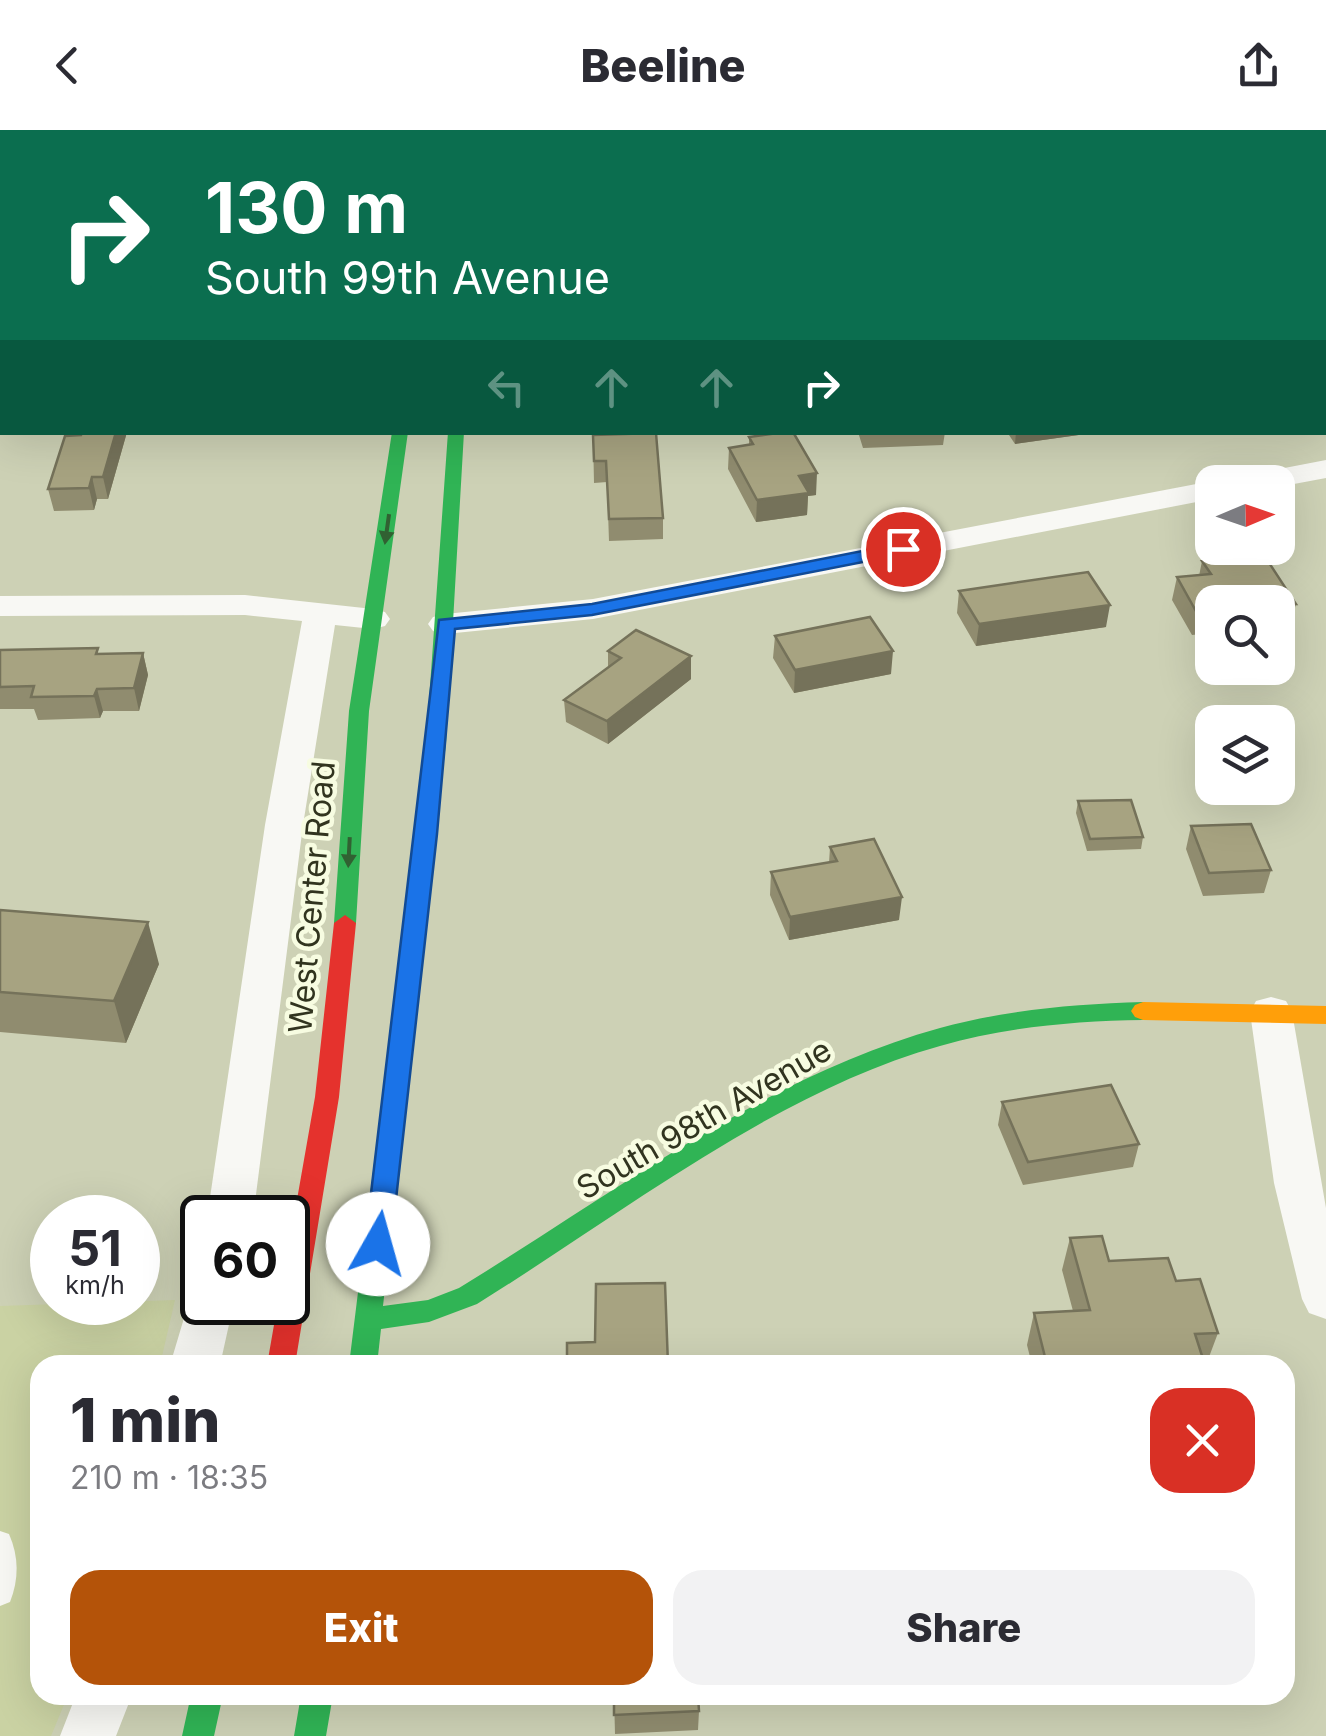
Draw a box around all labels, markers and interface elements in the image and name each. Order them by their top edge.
icon: back [40,38,95,93]
text: Beeline [580,38,746,93]
icon: share [1231,38,1286,93]
text: 130 m [205,165,408,250]
icon: right [40,170,170,300]
text: South 99th Avenue [205,250,610,305]
icon: left [479,360,534,415]
icon: ahead [584,360,639,415]
icon: ahead [689,360,744,415]
icon: right [794,360,849,415]
north arrow [1195,465,1295,565]
map controls [1195,465,1295,805]
pin [861,507,946,592]
one-way arrow [378,514,394,545]
icon: arrive [876,522,931,577]
button: search [1195,585,1295,685]
button: layers [1195,705,1295,805]
street label: West Center Road [280,759,343,1035]
one-way arrow [341,836,357,868]
street label: South 98th Avenue [570,1030,838,1207]
position arrow [326,1192,430,1296]
speed limit sign: 60 [180,1195,310,1325]
text: 51 [68,1218,122,1278]
text: km/h [65,1270,125,1300]
text: 1 min [70,1384,220,1456]
button: close [1150,1388,1255,1493]
text: 210 m · 18:35 [70,1458,268,1497]
button: Exit [70,1570,653,1685]
button: Share [673,1570,1255,1685]

